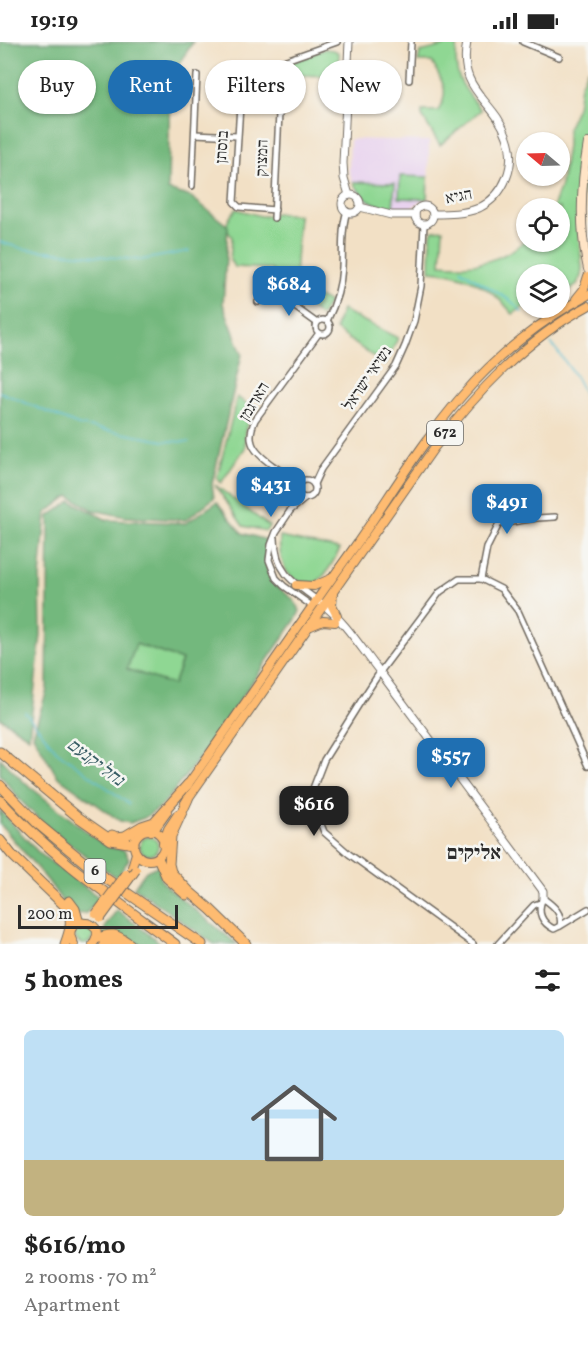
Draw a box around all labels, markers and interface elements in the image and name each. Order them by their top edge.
text: 19:19 [30,6,78,37]
chip: Buy [18,60,96,114]
chip: Rent [108,60,193,114]
chip: Filters [205,60,306,114]
chip: New [318,60,402,114]
street label: בוסתן [211,130,235,164]
north arrow [516,132,570,186]
map controls [516,132,570,318]
street label: המצוק [251,139,275,177]
street label: הגיא [444,184,474,210]
button: locate [516,198,570,252]
button: layers [516,264,570,318]
pin: $684 [253,266,325,317]
text: $684 [267,271,311,299]
street label: נשיאי ישראל [338,342,398,416]
street label: הארגמן [235,378,275,426]
road number: 672 [427,421,463,445]
pin: $431 [235,467,307,518]
text: $431 [251,472,291,500]
pin: $491 [471,484,543,535]
text: $491 [486,489,528,517]
water label: נחל יקנעם [61,733,130,794]
pin: $557 [415,738,487,789]
text: $557 [431,743,471,771]
pin: $616 [278,786,350,837]
text: $616 [293,791,335,819]
district label: אליקים [447,840,501,868]
road number: 6 [84,859,106,883]
scale bar [18,902,178,930]
text: 200 m [27,904,72,926]
text: 5 homes [24,962,123,998]
icon: filters [531,964,564,997]
icon: home [240,1069,348,1177]
text: $616/mo [24,1228,126,1264]
text: 2 rooms · 70 m² [24,1264,157,1292]
text: Apartment [24,1292,120,1320]

